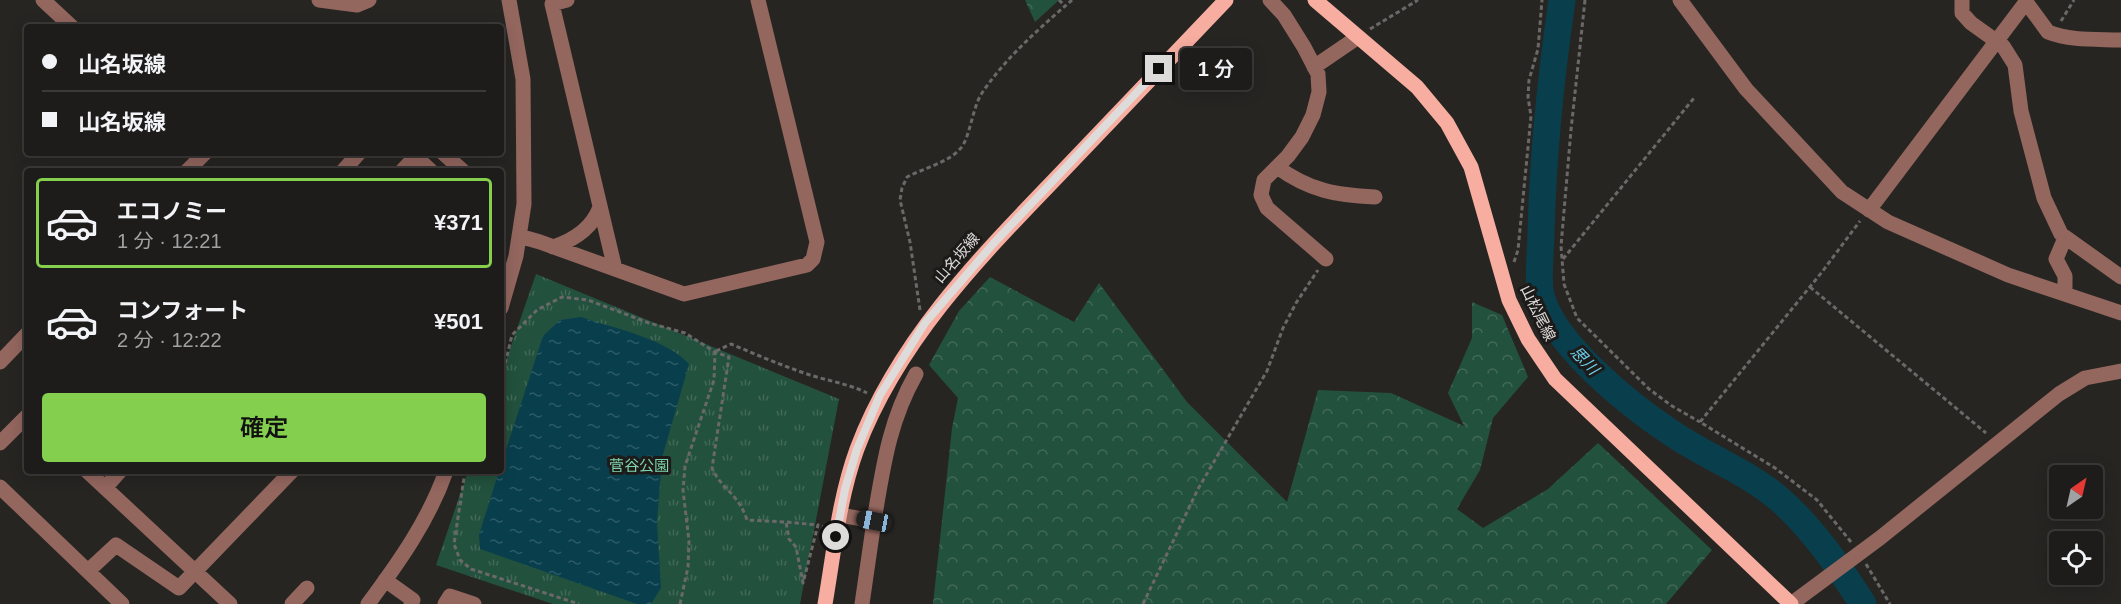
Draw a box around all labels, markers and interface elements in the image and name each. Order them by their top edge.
callout: 1 分 [1180,48,1252,90]
text: 山名坂線 [78,52,166,77]
route end [1145,55,1172,82]
text: 1 分 [1198,58,1234,80]
text: 山名坂線 [78,110,166,135]
icon: car [45,196,99,250]
text: エコノミー [117,199,227,224]
text: ¥371 [434,210,483,235]
street label: 山名坂線 [931,229,983,286]
text: 1 分 · 12:21 [117,230,222,252]
street label: 山松尾線 [1518,282,1559,343]
icon: car [45,295,99,349]
text: コンフォート [117,298,248,323]
text: ¥501 [434,309,483,334]
text: 2 分 · 12:22 [117,329,222,351]
water label: 思川 [1567,343,1603,379]
button: 確定 [42,393,486,462]
park label: 菅谷公園 [609,457,669,474]
north arrow [2049,465,2103,519]
map controls [2049,465,2103,585]
car [855,509,893,533]
route start [822,523,849,550]
button: locate [2049,531,2103,585]

